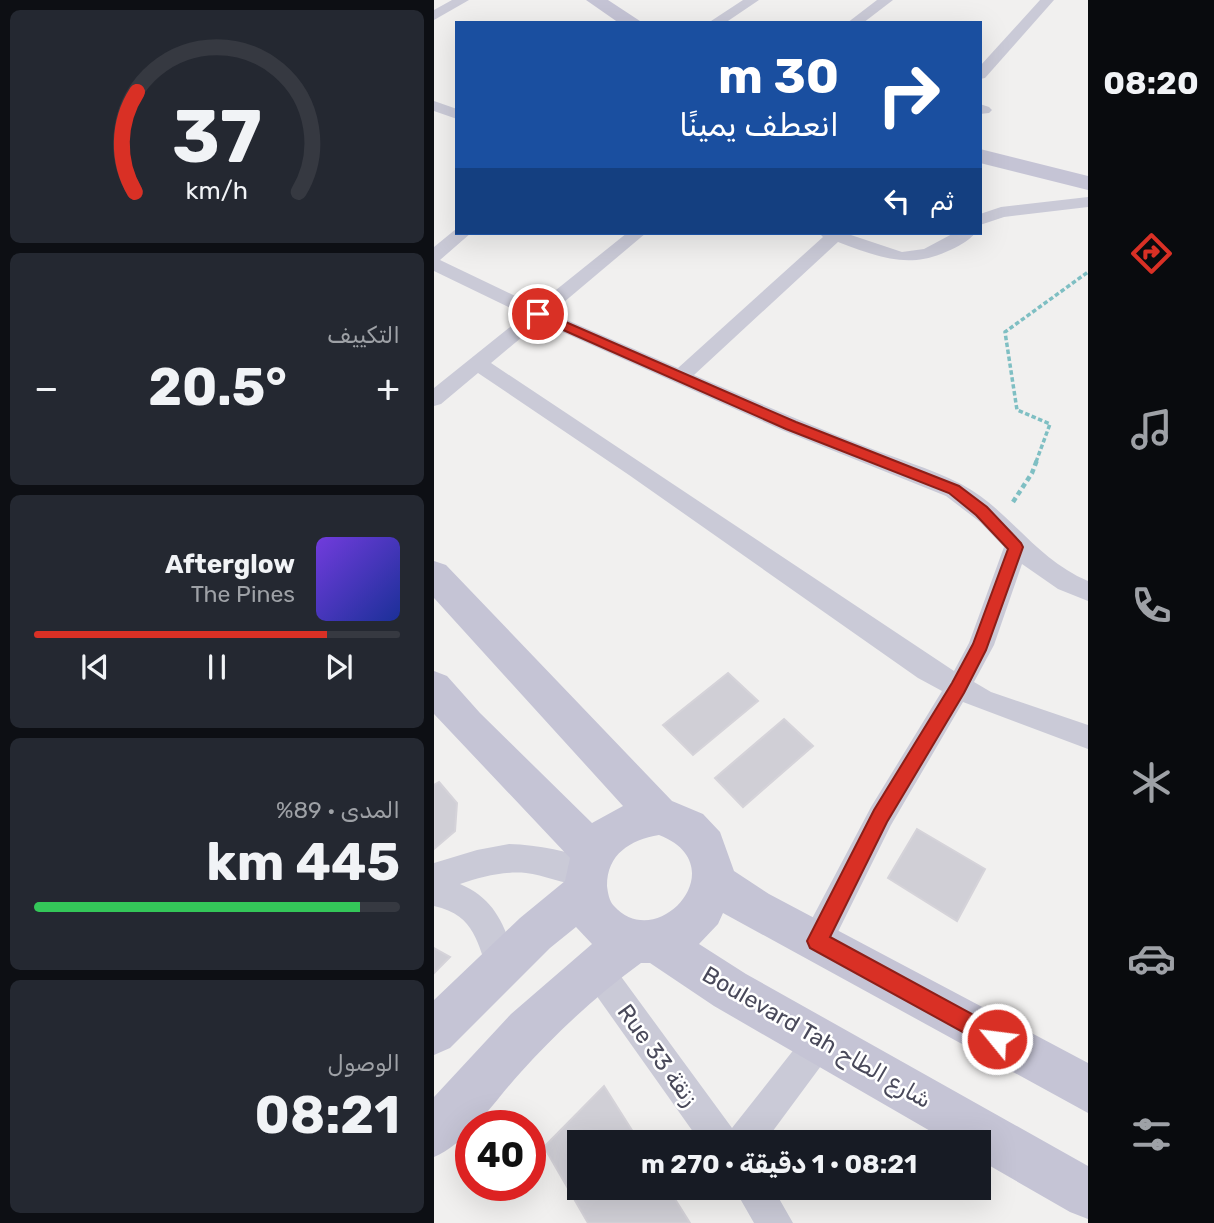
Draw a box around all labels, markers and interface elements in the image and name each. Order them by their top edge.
text: 30 m [718,47,839,105]
icon: right [863,49,954,140]
text: 08:20 [1103,64,1199,102]
text: 37 [172,95,262,181]
text: انعطف يمينًا [679,106,839,144]
text: km/h [186,176,248,205]
icon: left [878,182,916,220]
text: ثم [930,186,954,217]
icon: directions [1127,229,1176,278]
pin [508,284,568,344]
icon: arrive [519,295,557,333]
text: التكييف [327,321,400,349]
text: 20.5° [148,356,287,418]
text: − [34,365,59,411]
text: + [376,365,400,411]
icon: music [1127,405,1176,454]
text: Afterglow [165,549,295,580]
text: The Pines [191,580,295,608]
icon: phone [1127,581,1176,630]
icon: previous [76,648,114,686]
icon: pause [198,648,236,686]
icon: next [320,648,358,686]
icon: climate [1127,758,1176,807]
text: المدى · 89% [276,796,400,824]
text: 445 km [206,831,400,893]
icon: car [1127,934,1176,983]
street label: Boulevard Tah شارع الطاح [697,960,936,1116]
street label: Rue 33 زنقة [612,999,704,1111]
position arrow [960,1002,1034,1076]
text: الوصول [328,1049,400,1077]
text: 08:21 [255,1084,400,1146]
speed limit sign: 40 [455,1110,546,1201]
icon: filters [1127,1110,1176,1159]
text: 08:21 · 1 دقيقة · 270 m [641,1149,917,1180]

